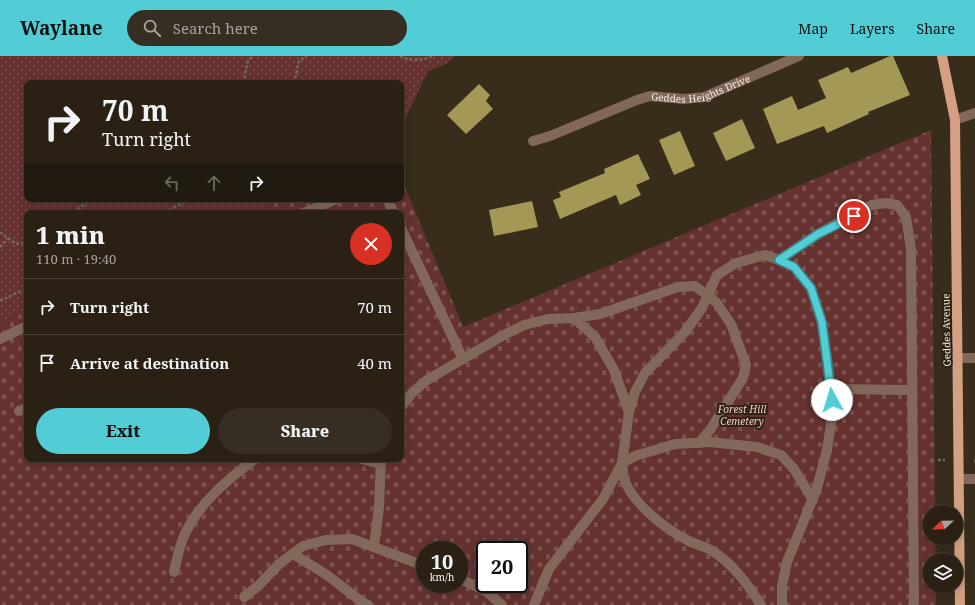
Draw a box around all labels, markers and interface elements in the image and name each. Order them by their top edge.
search box [127,10,407,46]
text: Waylane [20,15,103,41]
icon: search [141,17,163,39]
text: Search here [173,18,258,38]
text: Map [798,19,828,38]
text: Layers [850,19,895,38]
text: Share [917,19,955,38]
street label: Geddes Heights Drive [651,71,752,106]
text: 70 m [102,91,169,129]
icon: right [36,96,88,148]
text: Turn right [102,127,191,151]
icon: left [161,172,183,194]
icon: ahead [203,172,225,194]
icon: right [245,172,267,194]
pin [837,199,871,233]
icon: arrive [843,205,865,227]
text: 1 min [36,218,105,251]
button: close [350,223,392,265]
text: 110 m · 19:40 [36,250,116,268]
street label: Geddes Avenue [938,293,954,367]
icon: right [36,296,58,318]
text: Turn right [70,297,149,317]
text: 70 m [357,297,392,317]
icon: arrive [36,352,58,374]
text: Arrive at destination [70,353,229,373]
text: 40 m [357,353,392,373]
position arrow [811,379,853,421]
park label: Forest Hill Cemetery [717,402,766,428]
button: Exit [36,408,210,454]
button: Share [218,408,392,454]
north arrow [923,505,963,545]
map controls [923,505,963,593]
speed limit sign: 20 [476,541,528,593]
text: 10 [431,548,453,575]
button: layers [923,553,963,593]
text: km/h [430,570,454,584]

